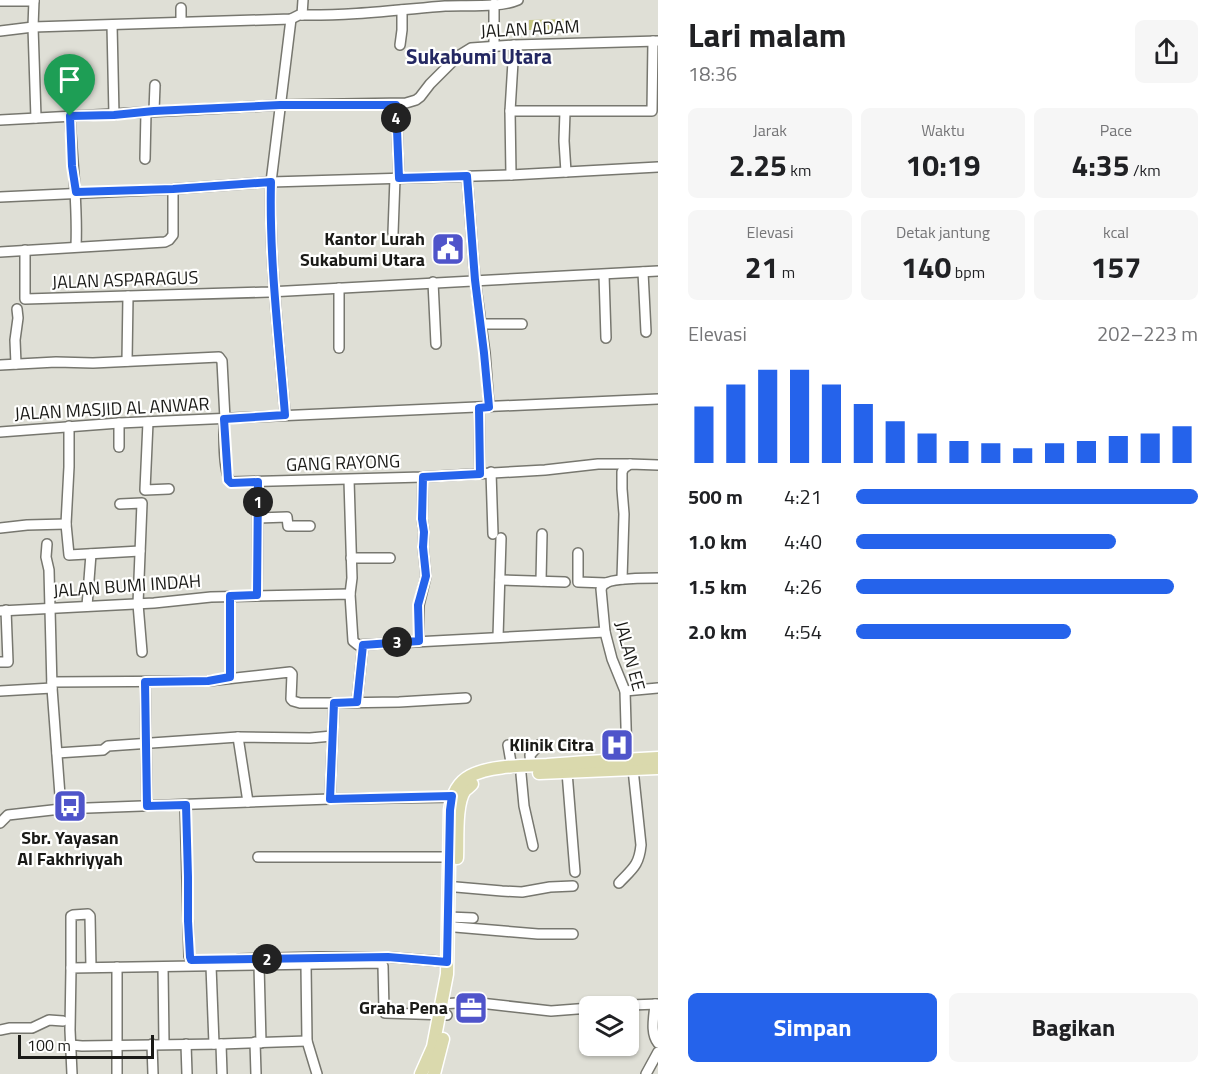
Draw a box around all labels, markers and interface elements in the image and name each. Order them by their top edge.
text: Lari malam [688,10,847,60]
street label: JALAN ADAM [480,12,580,45]
button: share [1135,20,1198,83]
district label: Sukabumi Utara [406,40,552,72]
pin [44,54,95,116]
text: 18:36 [688,58,737,89]
icon: arrive [53,63,86,96]
pin: 4 [381,103,411,133]
text: 4 [392,106,400,130]
text: Jarak [753,118,787,142]
text: Waktu [921,118,965,142]
text: Pace [1100,118,1132,142]
text: 2.25 [729,142,787,188]
text: 10:19 [906,142,980,188]
text: 4:35 [1071,142,1129,188]
text: km [787,158,811,182]
text: /km [1129,158,1161,182]
text: Elevasi [746,220,794,244]
text: Detak jantung [896,220,990,244]
text: kcal [1103,220,1129,244]
place label: Kantor Lurah Sukabumi Utara [300,225,425,273]
public building icon: Kantor Lurah Sukabumi Utara [430,231,466,267]
text: 21 [745,244,778,290]
text: 140 [901,244,951,290]
text: 157 [1091,244,1141,290]
text: m [778,260,795,284]
text: bpm [951,260,985,284]
street label: JALAN ASPARAGUS [51,263,199,296]
text: Elevasi [688,318,747,349]
text: 202–223 m [1097,318,1198,349]
street label: JALAN MASJID AL ANWAR [14,390,210,427]
street label: GANG RAYONG [285,447,400,478]
text: 500 m [688,481,743,512]
text: 4:21 [784,481,822,512]
pin: 1 [243,487,273,517]
text: 1 [254,490,262,514]
text: 1.0 km [688,526,747,557]
text: 4:40 [784,526,822,557]
street label: JALAN BUMI INDAH [52,567,202,604]
text: 1.5 km [688,571,747,602]
text: 4:26 [784,571,822,602]
text: 2.0 km [688,616,747,647]
text: 4:54 [784,616,822,647]
street label: JALAN EE [608,618,653,694]
pin: 3 [382,627,412,657]
text: 3 [393,630,401,654]
hospital icon: Klinik Citra [599,727,635,763]
place label: Klinik Citra [509,731,594,758]
bus stop icon: Sbr. Yayasan Al Fakhriyyah [52,788,88,824]
place label: Sbr. Yayasan Al Fakhriyyah [17,824,123,872]
pin: 2 [252,944,282,974]
text: 2 [263,947,271,971]
office icon: Graha Pena [453,990,489,1026]
button: Simpan [688,993,937,1062]
button: Bagikan [949,993,1198,1062]
place label: Graha Pena [359,994,448,1021]
map controls [579,996,639,1056]
button: layers [579,996,639,1056]
scale bar [18,1032,154,1060]
text: 100 m [27,1033,71,1057]

